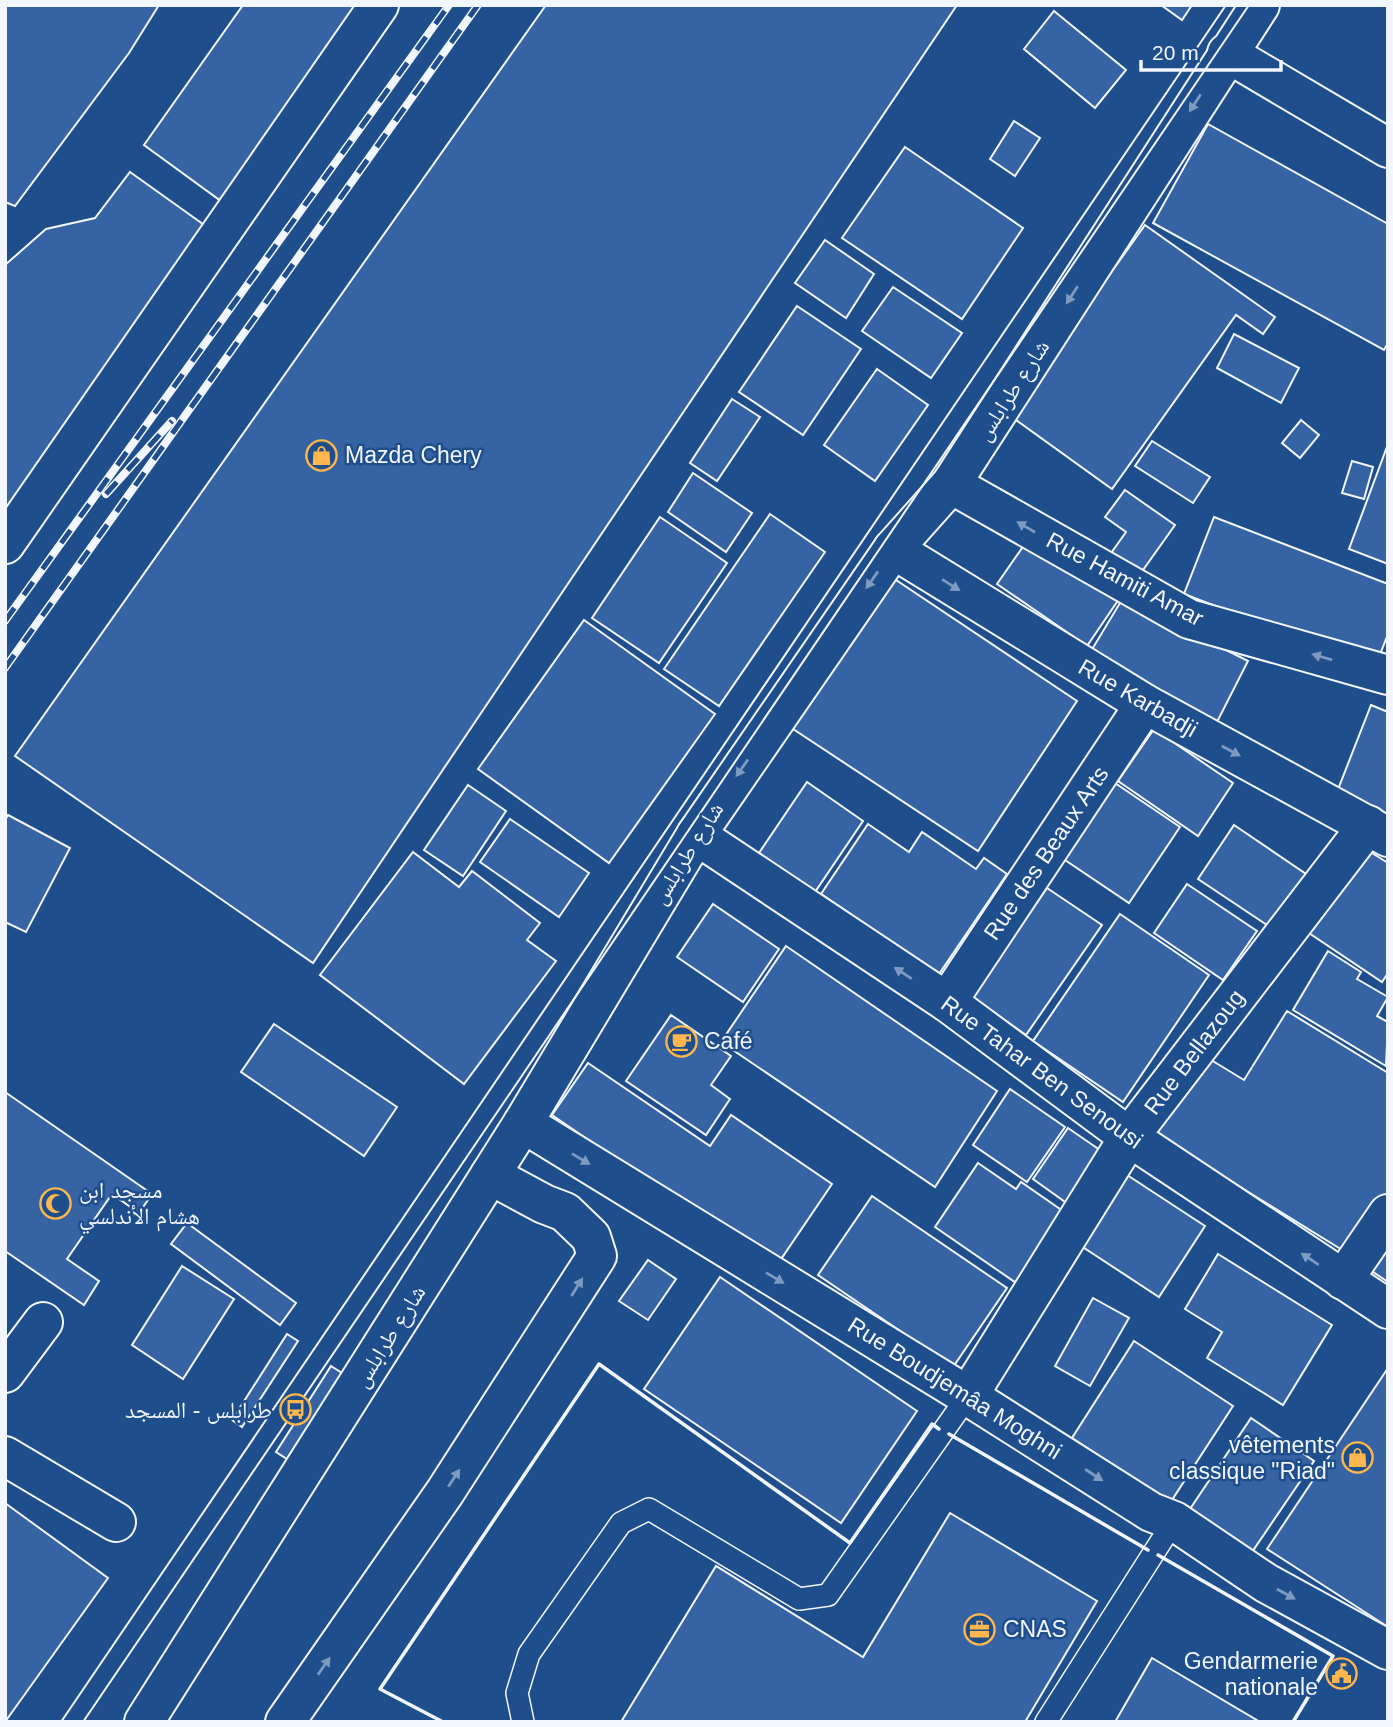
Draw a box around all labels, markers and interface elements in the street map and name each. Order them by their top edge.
scale bar [1141,28,1281,72]
text: 20 m [1152,41,1199,64]
one-way arrow [1188,93,1201,113]
one-way arrow [1066,285,1079,304]
street label: شارع طرابلس [970,335,1056,447]
shop icon: Mazda Chery [305,438,339,472]
place label: Mazda Chery [345,442,482,468]
one-way arrow [1017,521,1036,533]
street label: Rue Hamiti Amar [1042,527,1208,631]
one-way arrow [865,570,878,590]
one-way arrow [942,578,961,591]
one-way arrow [1311,651,1332,661]
street label: Rue Karbadji [1074,653,1202,743]
one-way arrow [1221,745,1241,757]
one-way arrow [736,758,749,777]
street label: Rue des Beaux Arts [978,761,1114,945]
street label: شارع طرابلس [645,797,730,910]
one-way arrow [894,966,912,980]
street label: Rue Bellazoug [1139,984,1249,1120]
street label: Rue Tahar Ben Senousi [936,990,1148,1154]
cafe icon: Café [664,1024,698,1058]
place label: Café [704,1028,753,1054]
one-way arrow [571,1153,590,1165]
place label: مسجد ابن هشام الأندلسي [79,1177,200,1235]
mosque icon: مسجد ابن هشام الأندلسي [39,1186,73,1220]
one-way arrow [1300,1252,1320,1265]
one-way arrow [765,1271,784,1284]
one-way arrow [571,1278,584,1297]
street label: شارع طرابلس [347,1280,432,1393]
street label: Rue Boudjemâa Moghni [843,1312,1067,1464]
bus stop icon: طرابلس - المسجد [278,1393,312,1427]
place label: طرابلس - المسجد [125,1397,272,1424]
place label: vêtements classique "Riad" [1169,1432,1335,1484]
shop icon: vêtements classique "Riad" [1341,1441,1375,1475]
one-way arrow [1084,1468,1103,1481]
one-way arrow [447,1469,460,1488]
one-way arrow [1277,1588,1296,1600]
office icon: CNAS [963,1612,997,1646]
place label: CNAS [1003,1616,1067,1642]
place label: Gendarmerie nationale [1184,1648,1318,1700]
one-way arrow [317,1657,331,1675]
public building icon: Gendarmerie nationale [1324,1657,1358,1691]

